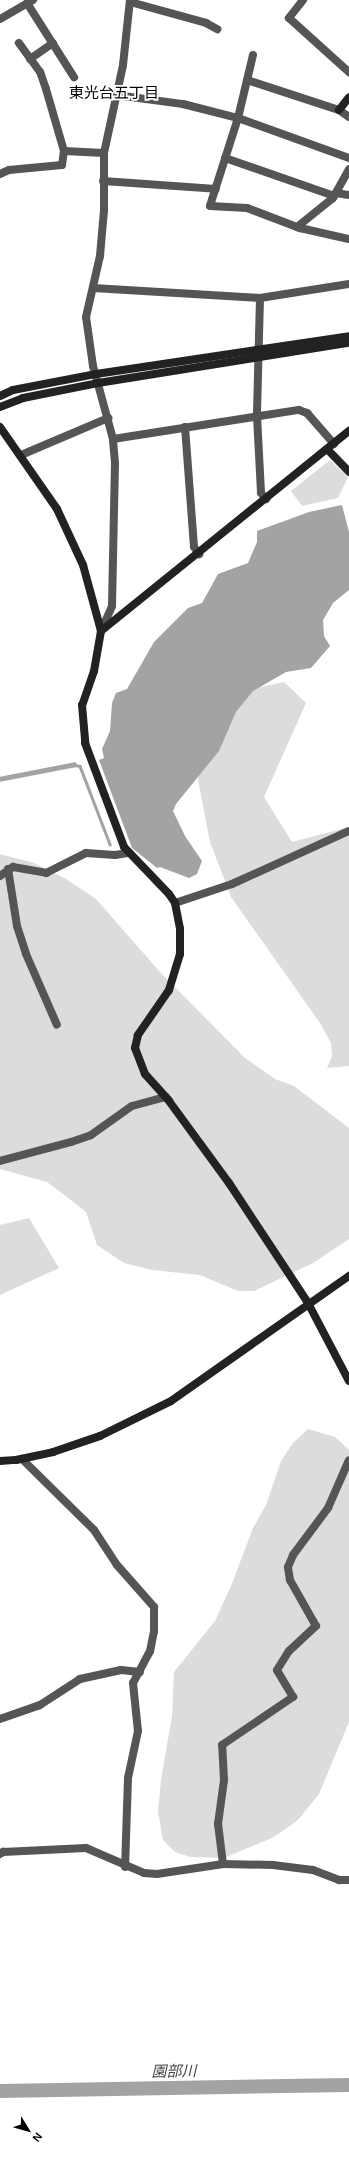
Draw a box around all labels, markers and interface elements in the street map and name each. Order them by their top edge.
district label: 東光台五丁目 [69,84,159,102]
water label: 園部川 [151,2062,197,2080]
north arrow [8,2110,48,2150]
text: N [30,2130,45,2144]

